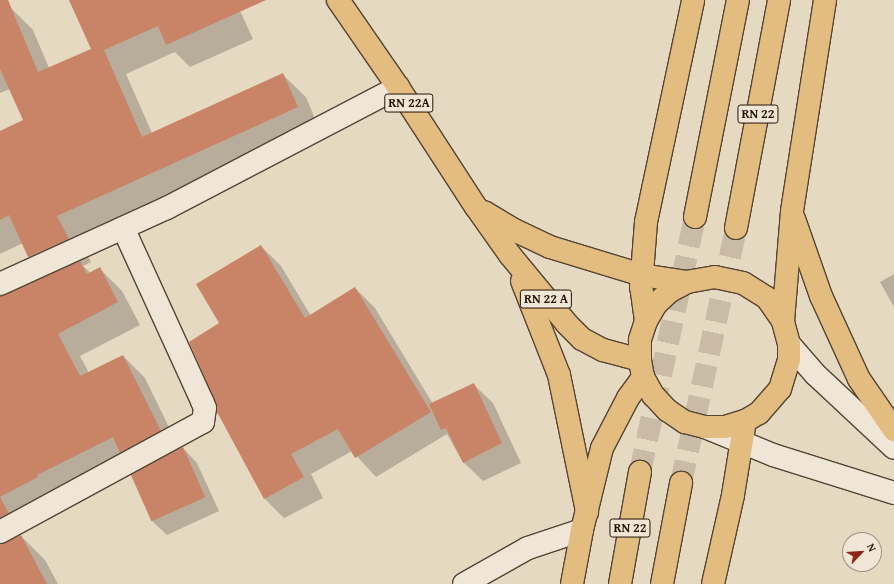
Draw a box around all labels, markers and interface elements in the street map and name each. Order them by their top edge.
road number: RN 22A [384,92,434,114]
road number: RN 22 [737,103,779,125]
road number: RN 22 A [519,288,573,310]
road number: RN 22 [609,517,651,539]
north arrow [842,532,882,572]
text: N [863,541,881,554]

